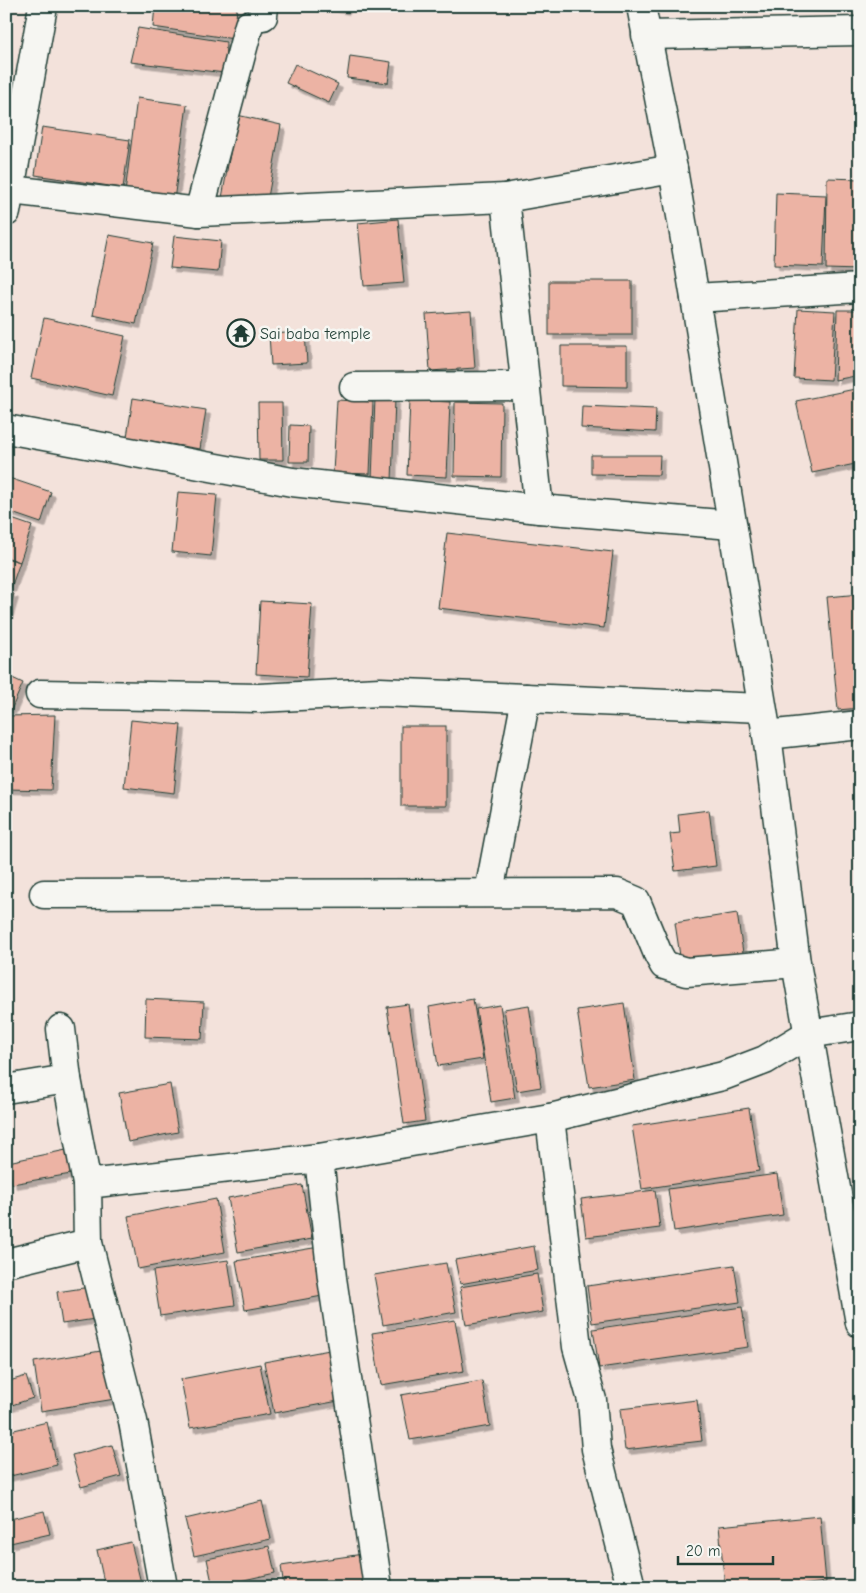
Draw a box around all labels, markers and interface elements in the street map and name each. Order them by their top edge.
temple icon: Sai baba temple [226,318,256,348]
place label: Sai baba temple [260,325,370,343]
scale bar [678,1533,774,1565]
text: 20 m [686,1542,720,1560]

